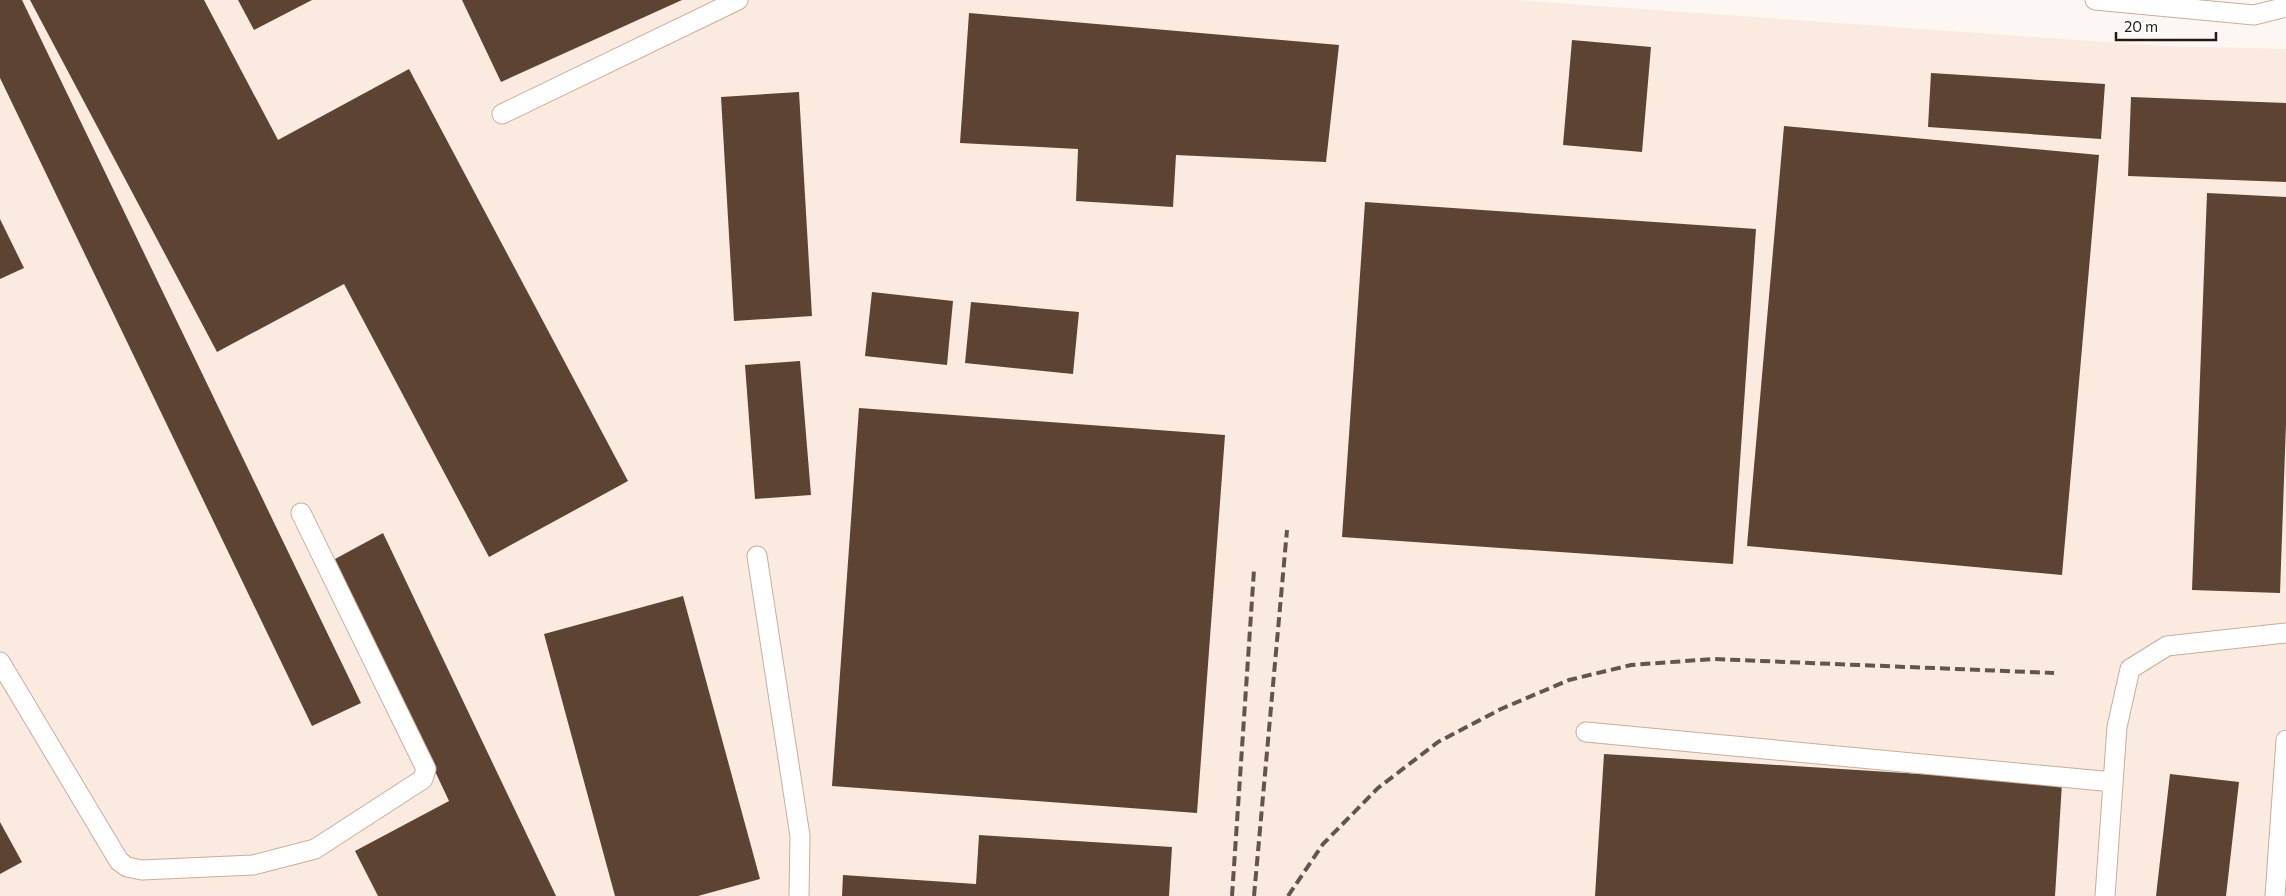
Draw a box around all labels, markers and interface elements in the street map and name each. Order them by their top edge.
scale bar [2116,10,2216,42]
text: 20 m [2124,17,2158,35]

